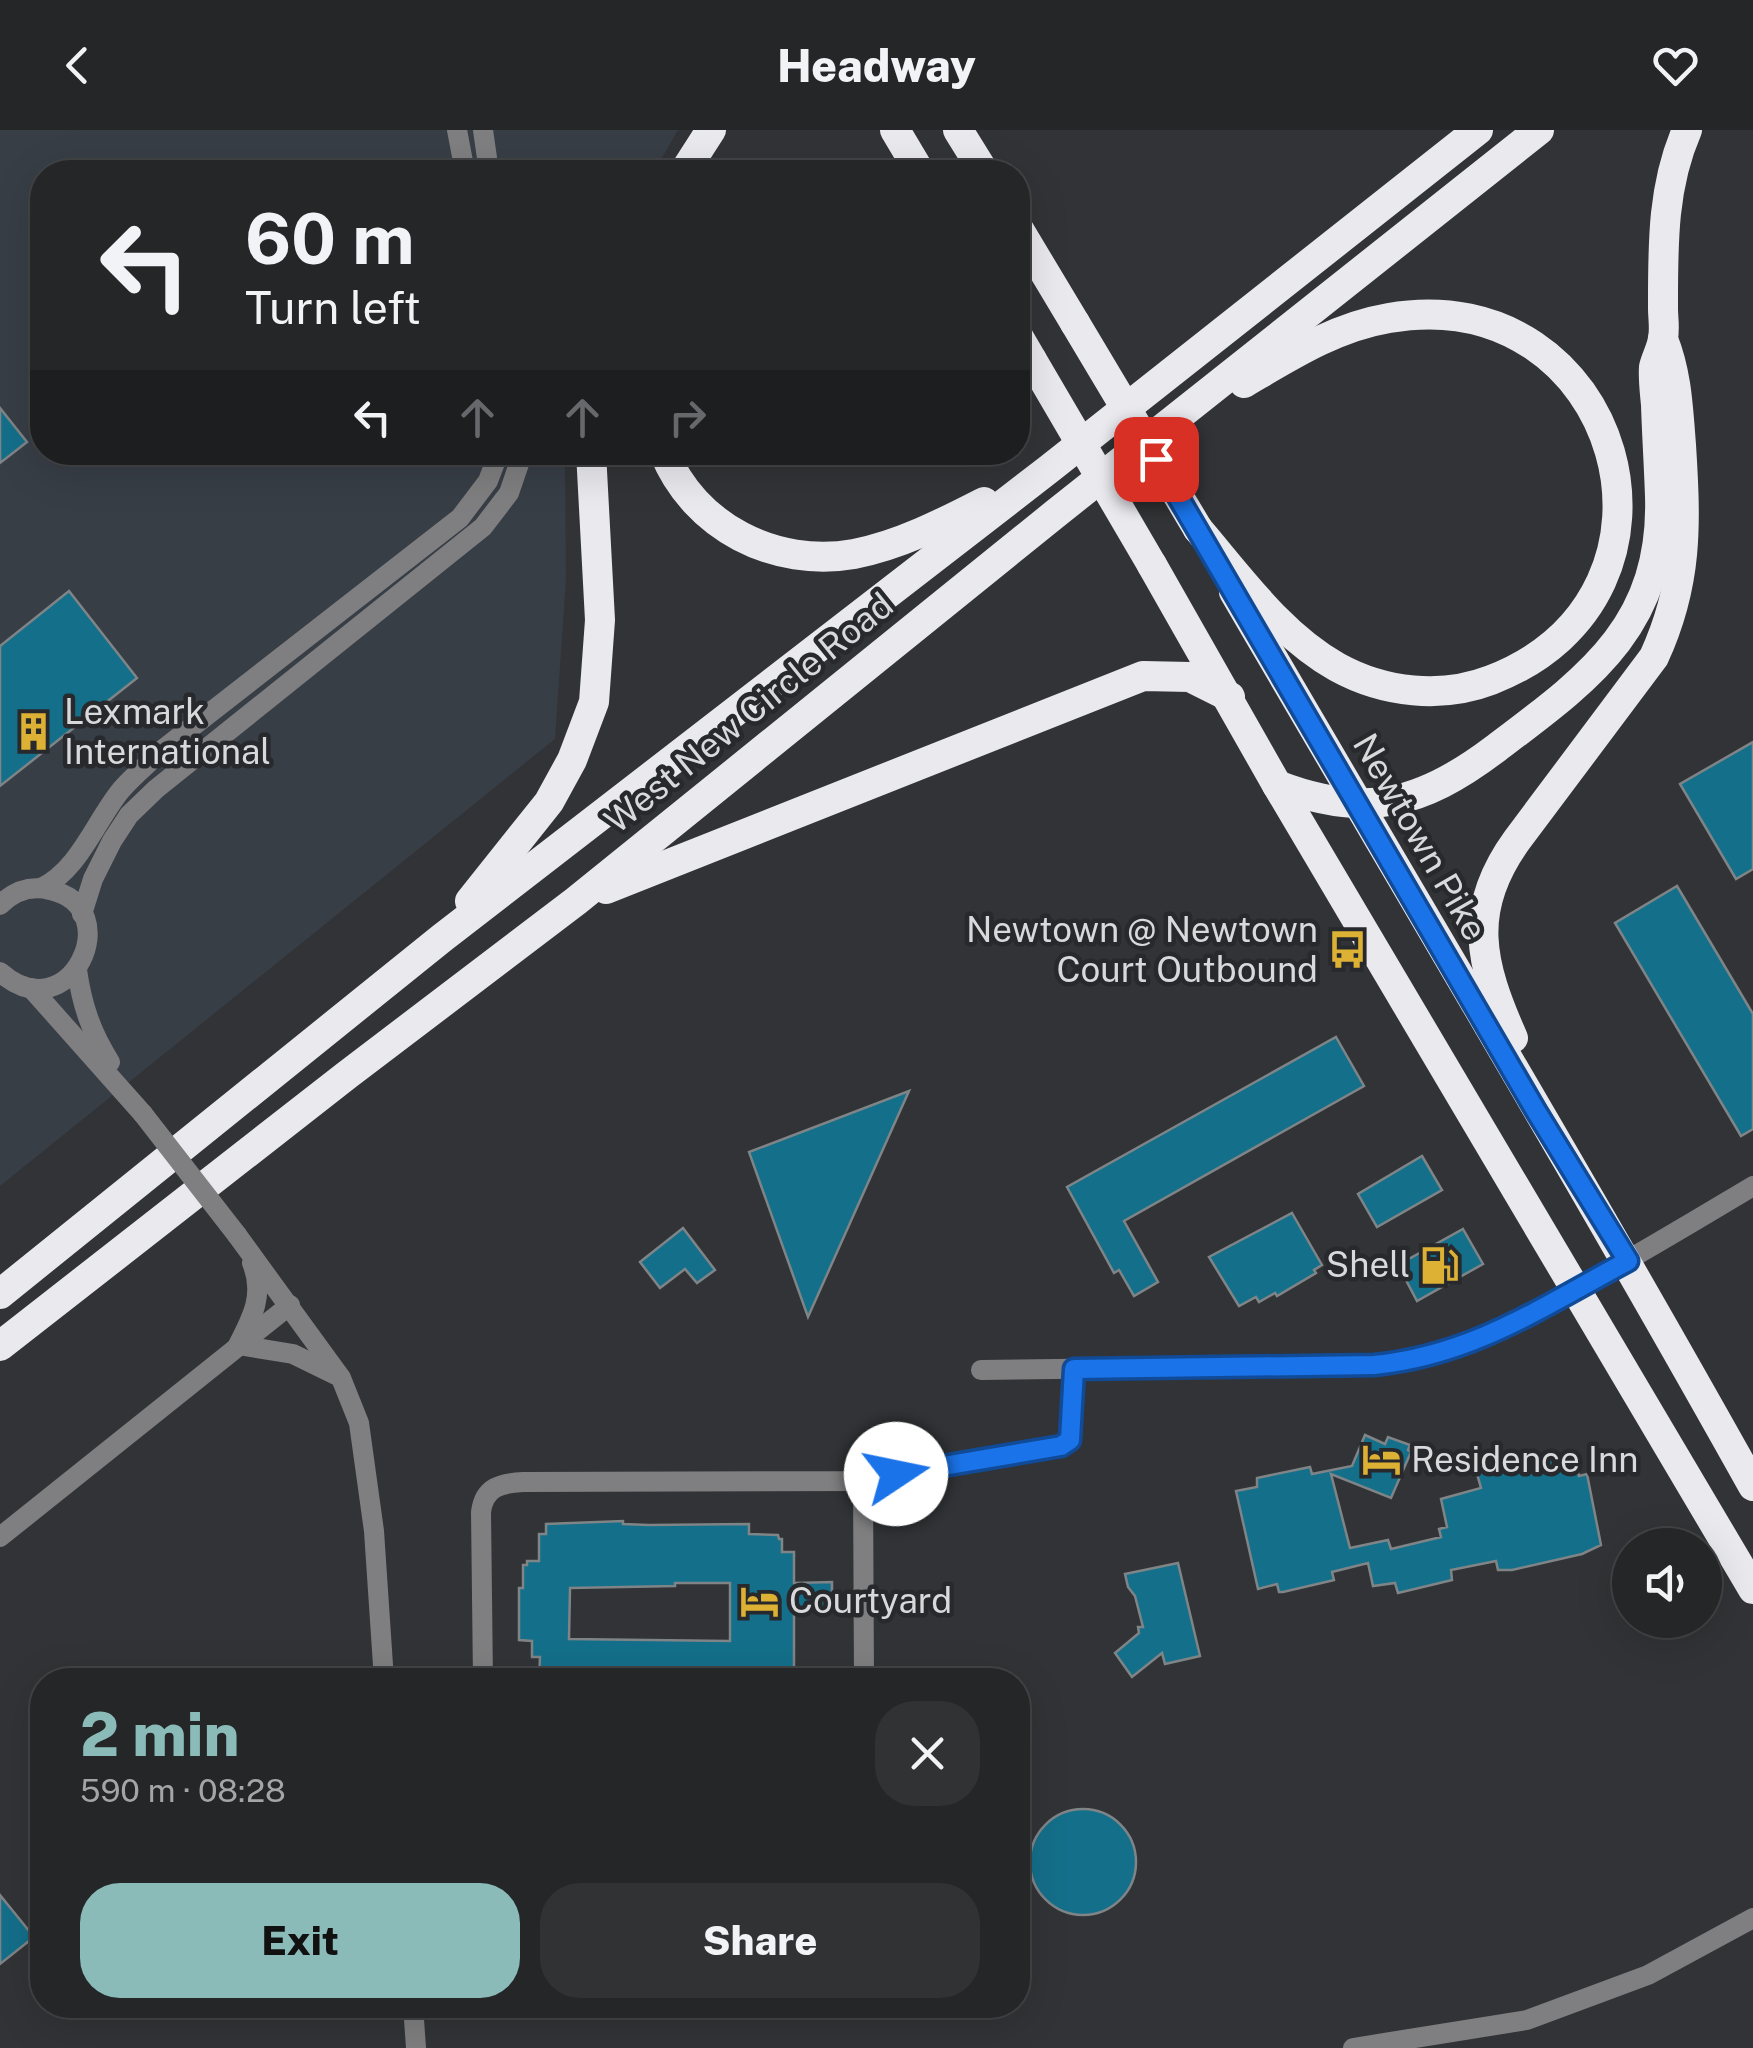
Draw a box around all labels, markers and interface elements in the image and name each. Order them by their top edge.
icon: back [50,38,105,93]
icon: heart [1648,38,1703,93]
text: Headway [777,39,976,92]
text: 60 m [245,197,415,280]
icon: left [80,200,210,330]
text: Turn left [245,281,421,334]
icon: left [345,390,400,445]
icon: ahead [450,390,505,445]
icon: ahead [555,390,610,445]
icon: right [660,390,715,445]
pin [1114,417,1199,502]
icon: arrive [1129,432,1184,487]
street label: West New Circle Road [597,584,901,841]
place label: Lexmark International [64,691,271,772]
building icon: Lexmark International [13,711,55,753]
street label: Newtown Pike [1345,726,1496,947]
place label: Newtown @ Newtown Court Outbound [966,909,1318,990]
bus stop icon: Newtown @ Newtown Court Outbound [1327,929,1369,971]
place label: Shell [1326,1244,1410,1285]
fuel station icon: Shell [1419,1244,1461,1286]
position arrow [844,1422,948,1526]
hotel icon: Residence Inn [1360,1439,1402,1481]
place label: Residence Inn [1411,1439,1638,1480]
map controls [1612,1528,1722,1638]
button: sound [1612,1528,1722,1638]
hotel icon: Courtyard [738,1580,780,1622]
place label: Courtyard [789,1580,952,1621]
text: 2 min [80,1699,239,1770]
button: close [875,1701,980,1806]
text: 590 m · 08:28 [80,1772,286,1809]
button: Exit [80,1883,520,1998]
button: Share [540,1883,980,1998]

